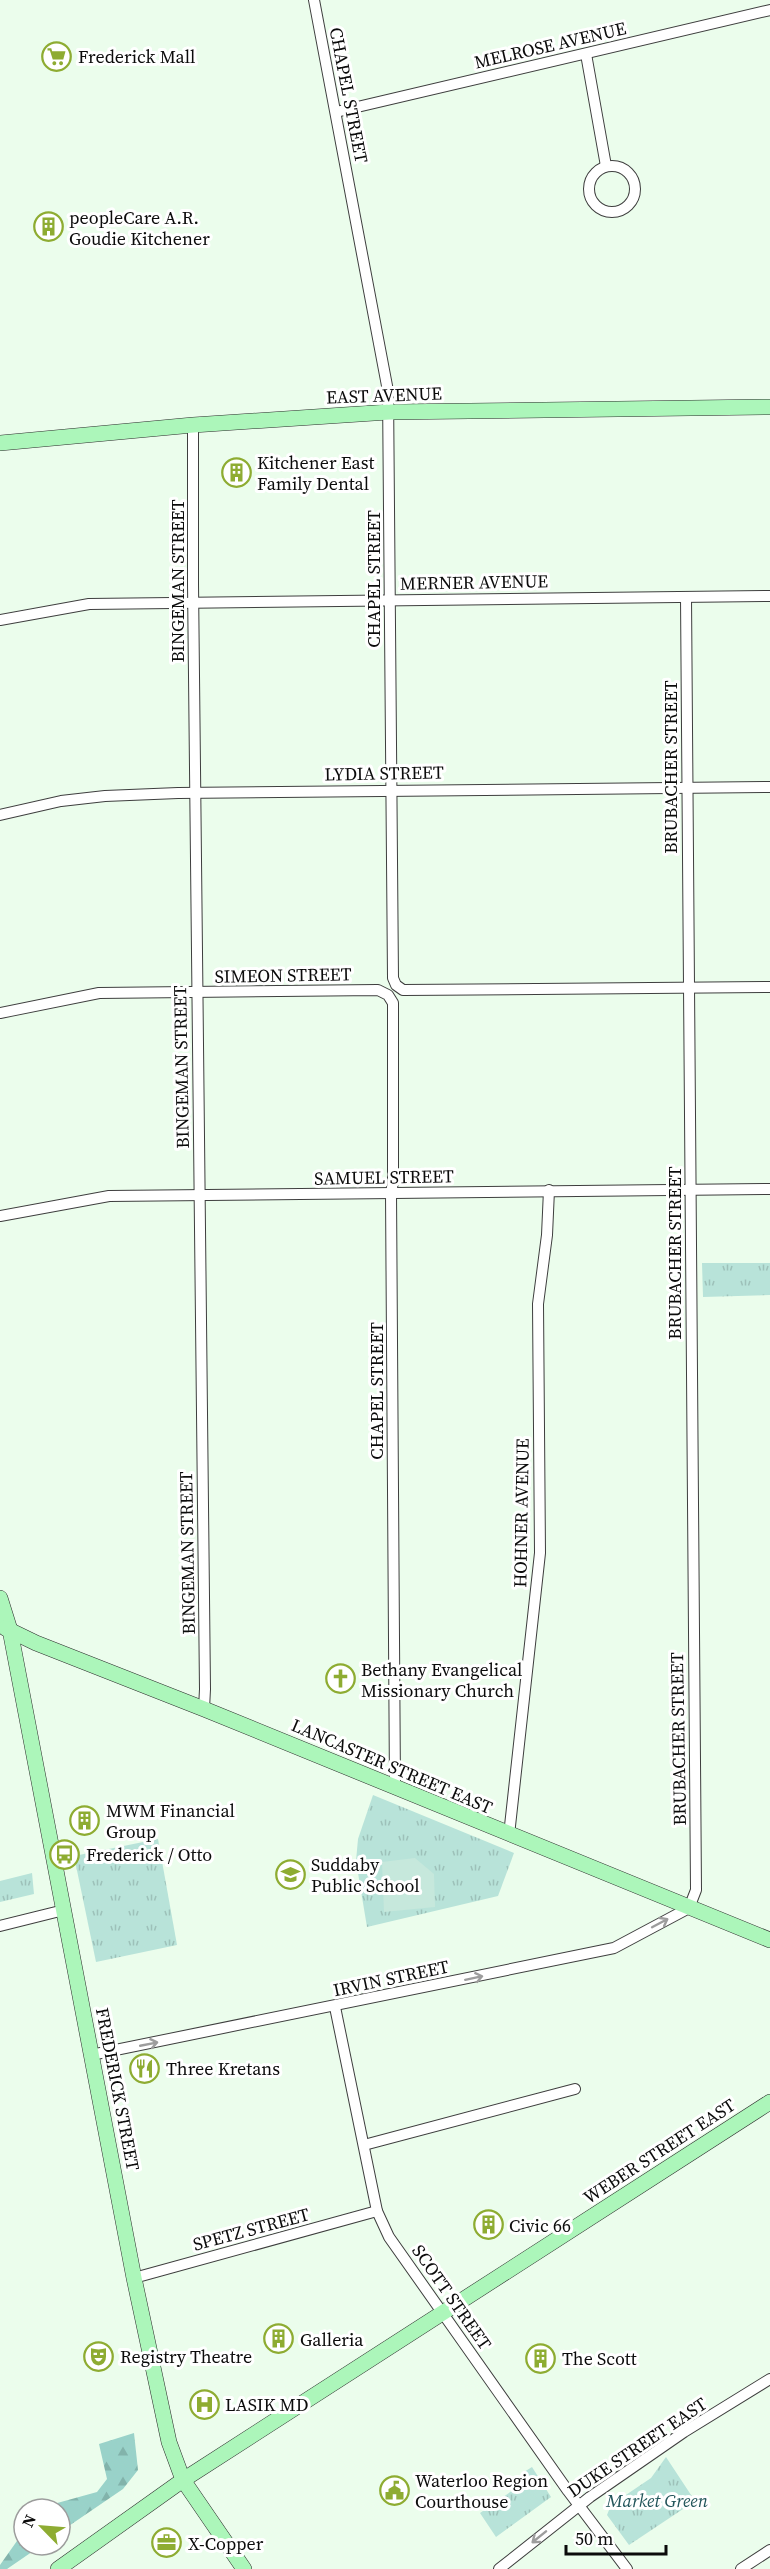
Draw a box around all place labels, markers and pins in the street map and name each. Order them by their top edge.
supermarket icon: Frederick Mall [41,40,73,72]
place label: Frederick Mall [78,44,195,69]
place label: peopleCare A.R. Goudie Kitchener [69,205,210,251]
building icon: peopleCare A.R. Goudie Kitchener [32,211,64,243]
place label: Kitchener East Family Dental [257,450,375,496]
building icon: Kitchener East Family Dental [220,456,252,488]
place label: Bethany Evangelical Missionary Church [361,1657,522,1703]
church icon: Bethany Evangelical Missionary Church [324,1663,356,1695]
place label: MWM Financial Group [106,1798,235,1844]
building icon: MWM Financial Group [69,1804,101,1836]
bus stop icon: Frederick / Otto [49,1838,81,1870]
place label: Frederick / Otto [86,1842,212,1867]
place label: Suddaby Public School [311,1852,420,1898]
school or university icon: Suddaby Public School [274,1858,306,1890]
restaurant icon: Three Kretans [129,2052,161,2084]
place label: Three Kretans [166,2056,280,2081]
building icon: Civic 66 [472,2209,504,2241]
place label: Civic 66 [509,2213,571,2238]
building icon: Galleria [263,2323,295,2355]
place label: Galleria [300,2327,364,2352]
theatre icon: Registry Theatre [83,2340,115,2372]
building icon: The Scott [525,2342,557,2374]
place label: Registry Theatre [120,2344,252,2369]
place label: The Scott [562,2346,637,2371]
hospital icon: LASIK MD [188,2388,220,2420]
place label: LASIK MD [225,2392,309,2417]
place label: Waterloo Region Courthouse [415,2468,548,2514]
public building icon: Waterloo Region Courthouse [378,2474,410,2506]
office icon: X-Copper [151,2527,183,2559]
place label: X-Copper [188,2531,264,2556]

